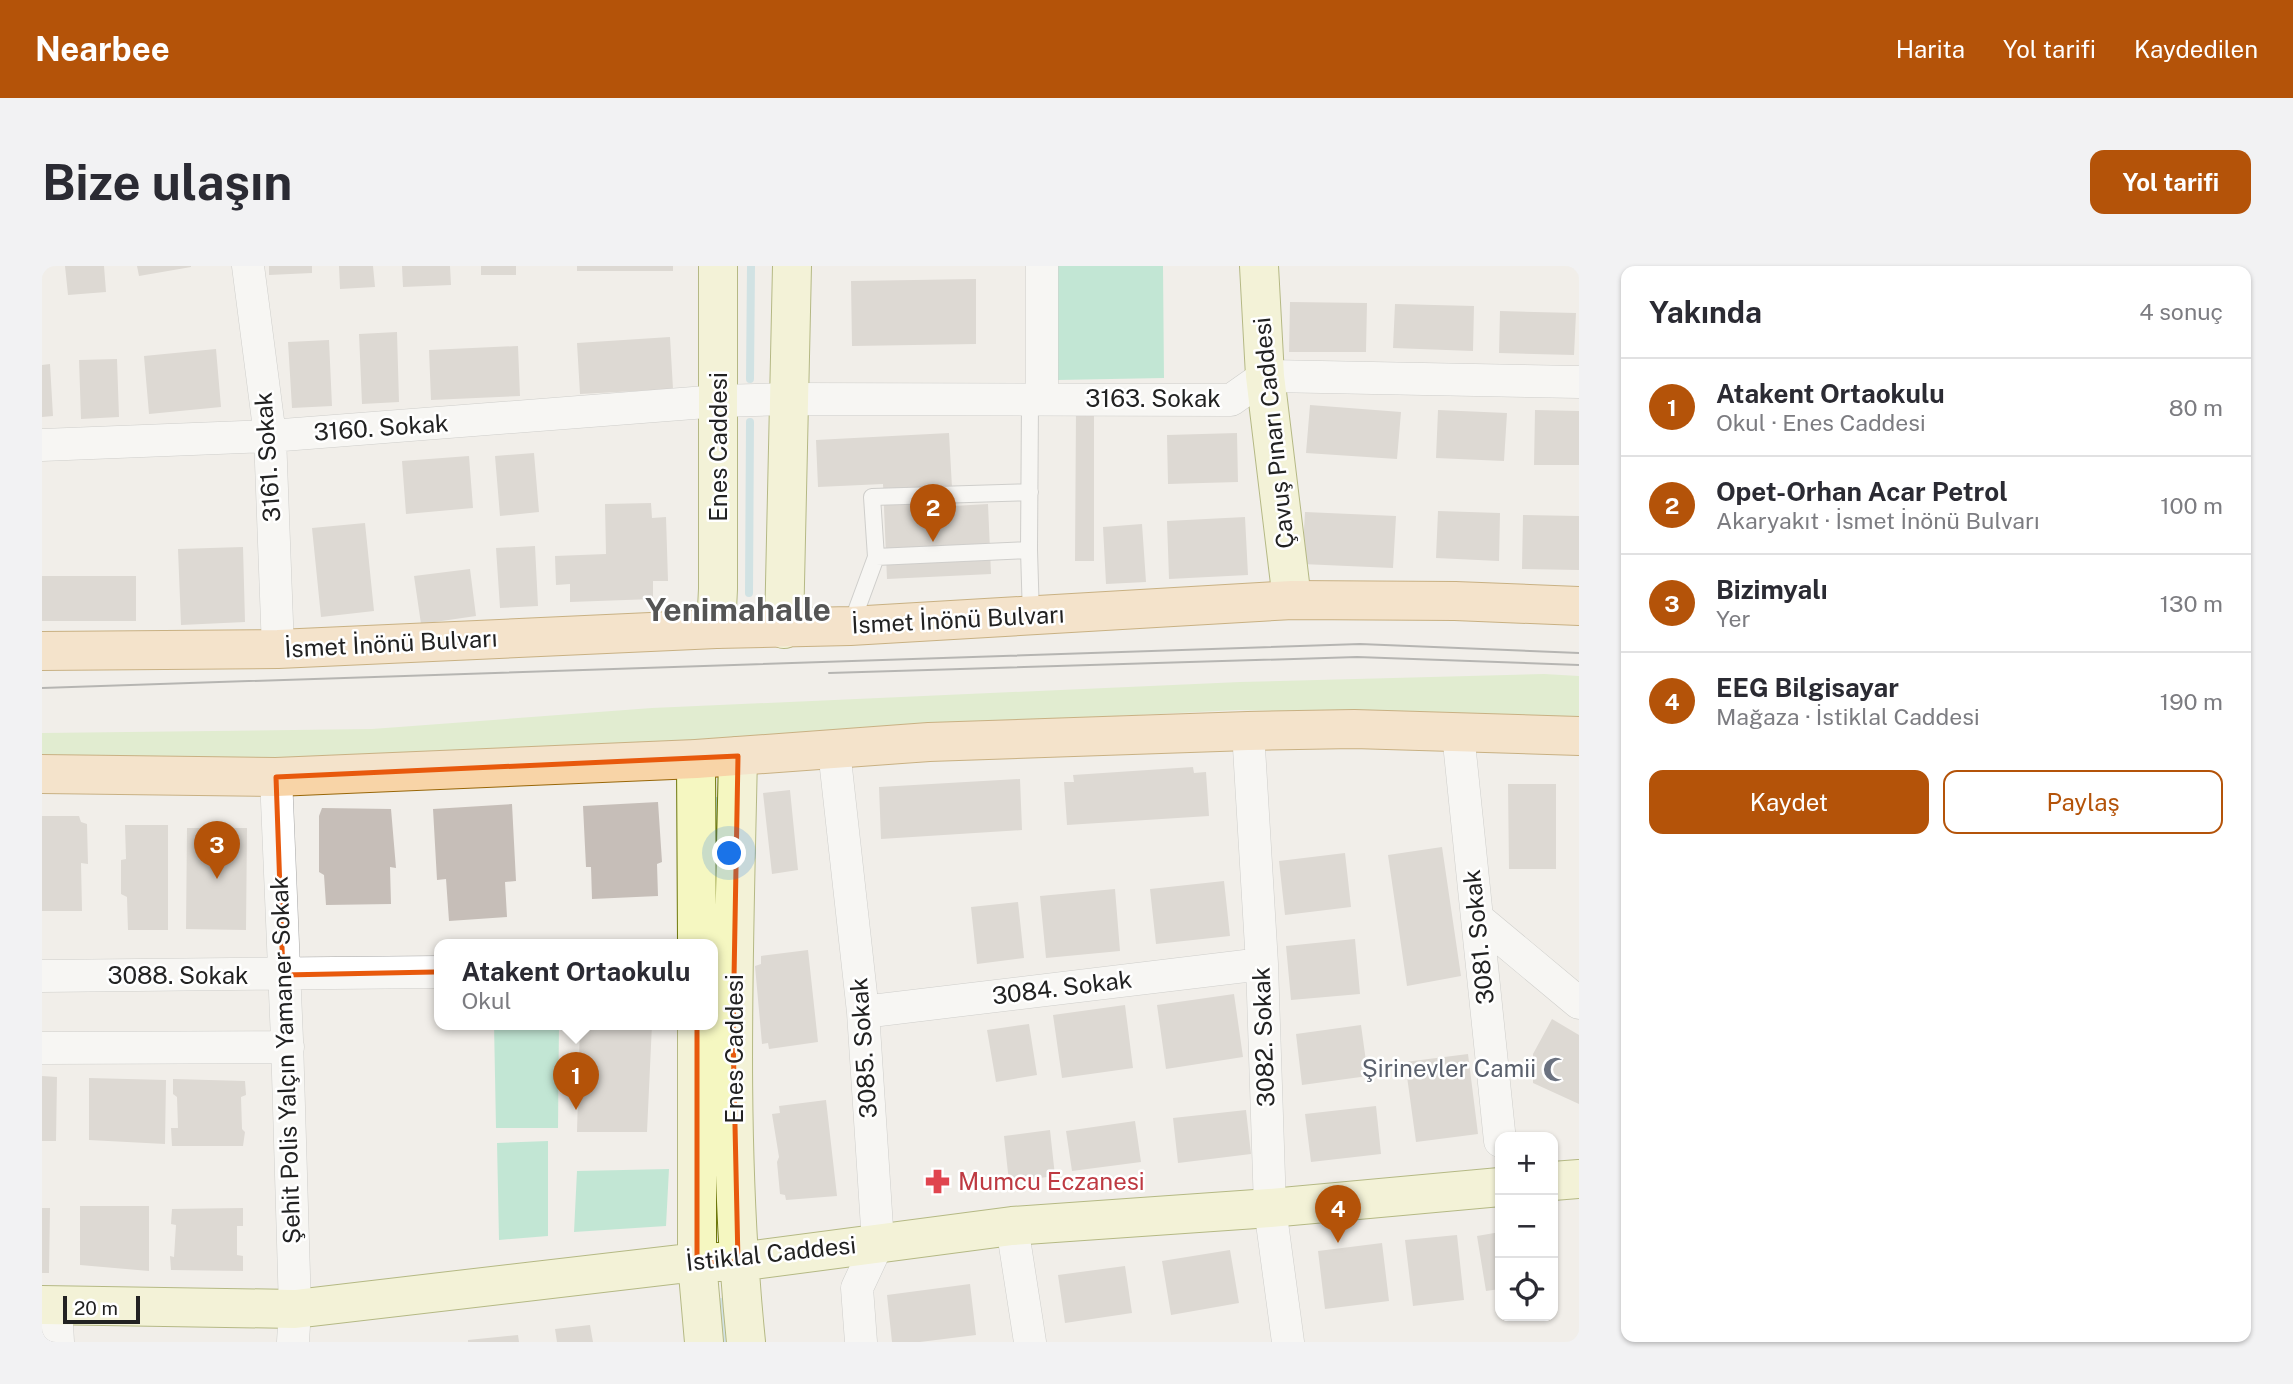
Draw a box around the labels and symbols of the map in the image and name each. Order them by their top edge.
street label: Çavuş Pınarı Caddesi [1247,316,1299,550]
street label: Enes Caddesi [704,372,732,522]
street label: 3163. Sokak [1085,384,1221,412]
street label: 3161. Sokak [248,391,286,523]
street label: 3160. Sokak [313,408,449,446]
pin: 2 [910,484,956,542]
district label: Yenimahalle [645,591,831,628]
street label: İsmet İnönü Bulvarı [851,599,1065,639]
street label: İsmet İnönü Bulvarı [284,623,498,663]
pin: 3 [194,821,240,879]
your location [712,836,746,870]
street label: 3081. Sokak [1457,868,1499,1006]
street label: Şehit Polis Yalçın Yamaner Sokak [265,876,305,1244]
street label: 3088. Sokak [107,961,249,989]
street label: 3084. Sokak [990,965,1133,1009]
street label: 3082. Sokak [1247,967,1279,1107]
street label: Enes Caddesi [720,974,748,1124]
street label: 3085. Sokak [844,977,882,1119]
pin: 1 [553,1052,599,1110]
place label: Şirinevler Camii [1362,1054,1536,1082]
mosque icon: Şirinevler Camii [1542,1055,1570,1083]
place label: Mumcu Eczanesi [958,1167,1145,1195]
pharmacy icon: Mumcu Eczanesi [924,1168,952,1196]
pin: 4 [1315,1185,1361,1243]
street label: İstiklal Caddesi [685,1230,857,1276]
scale bar [63,1293,140,1325]

